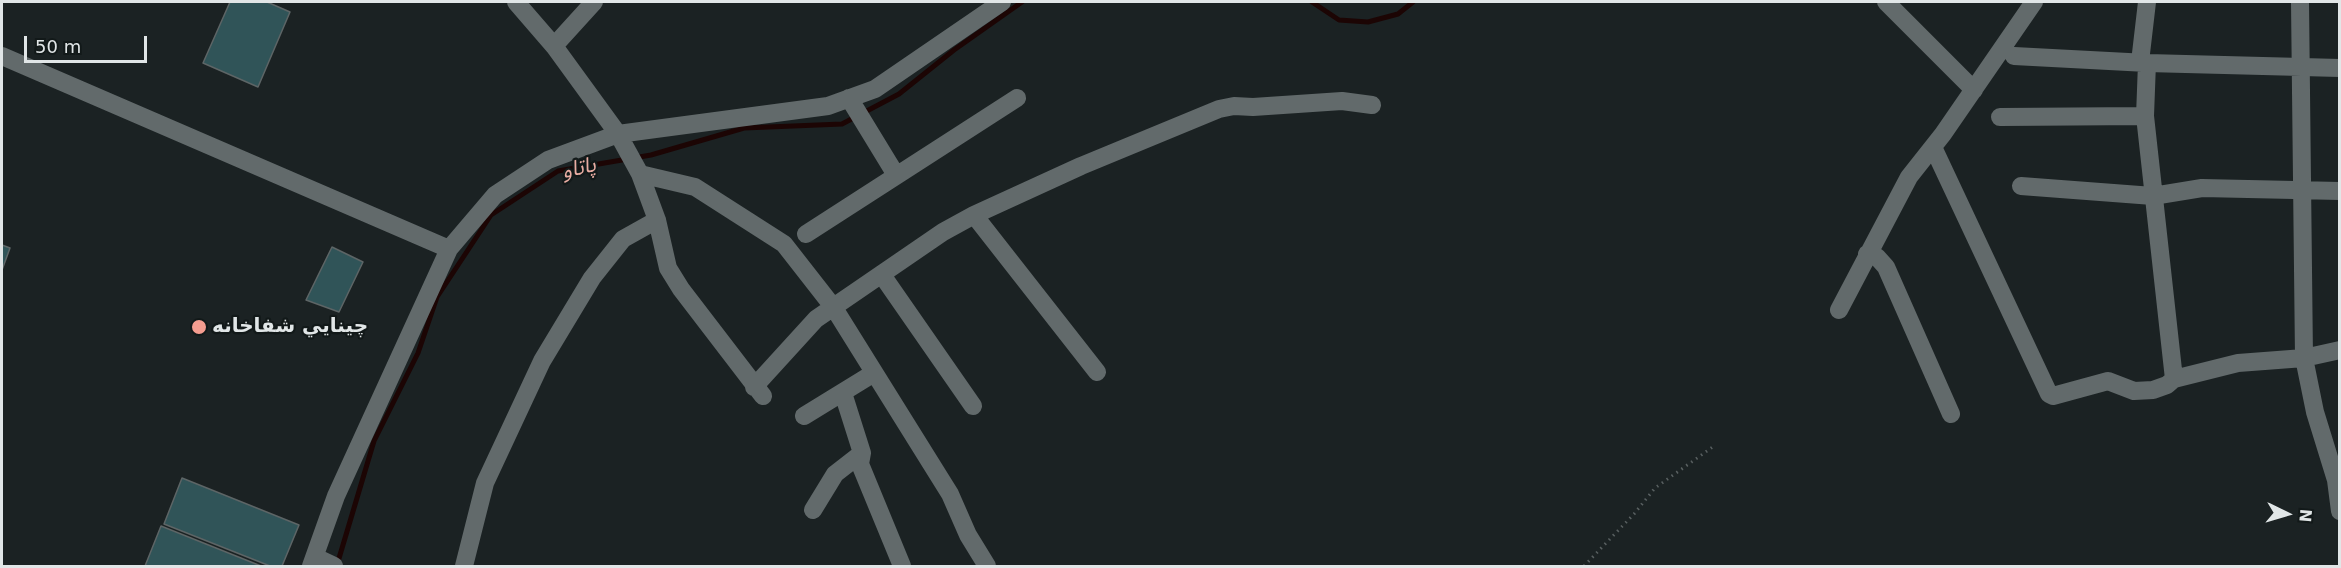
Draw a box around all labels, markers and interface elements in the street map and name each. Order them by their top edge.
scale bar [27,24,150,62]
text: 50 m [35,36,81,57]
water label: پاتاو [560,153,598,185]
place label: چينايي شفاخانه [212,315,368,339]
marker: چينايي شفاخانه [190,318,208,336]
north arrow [2257,484,2317,544]
text: N [2295,508,2315,523]

